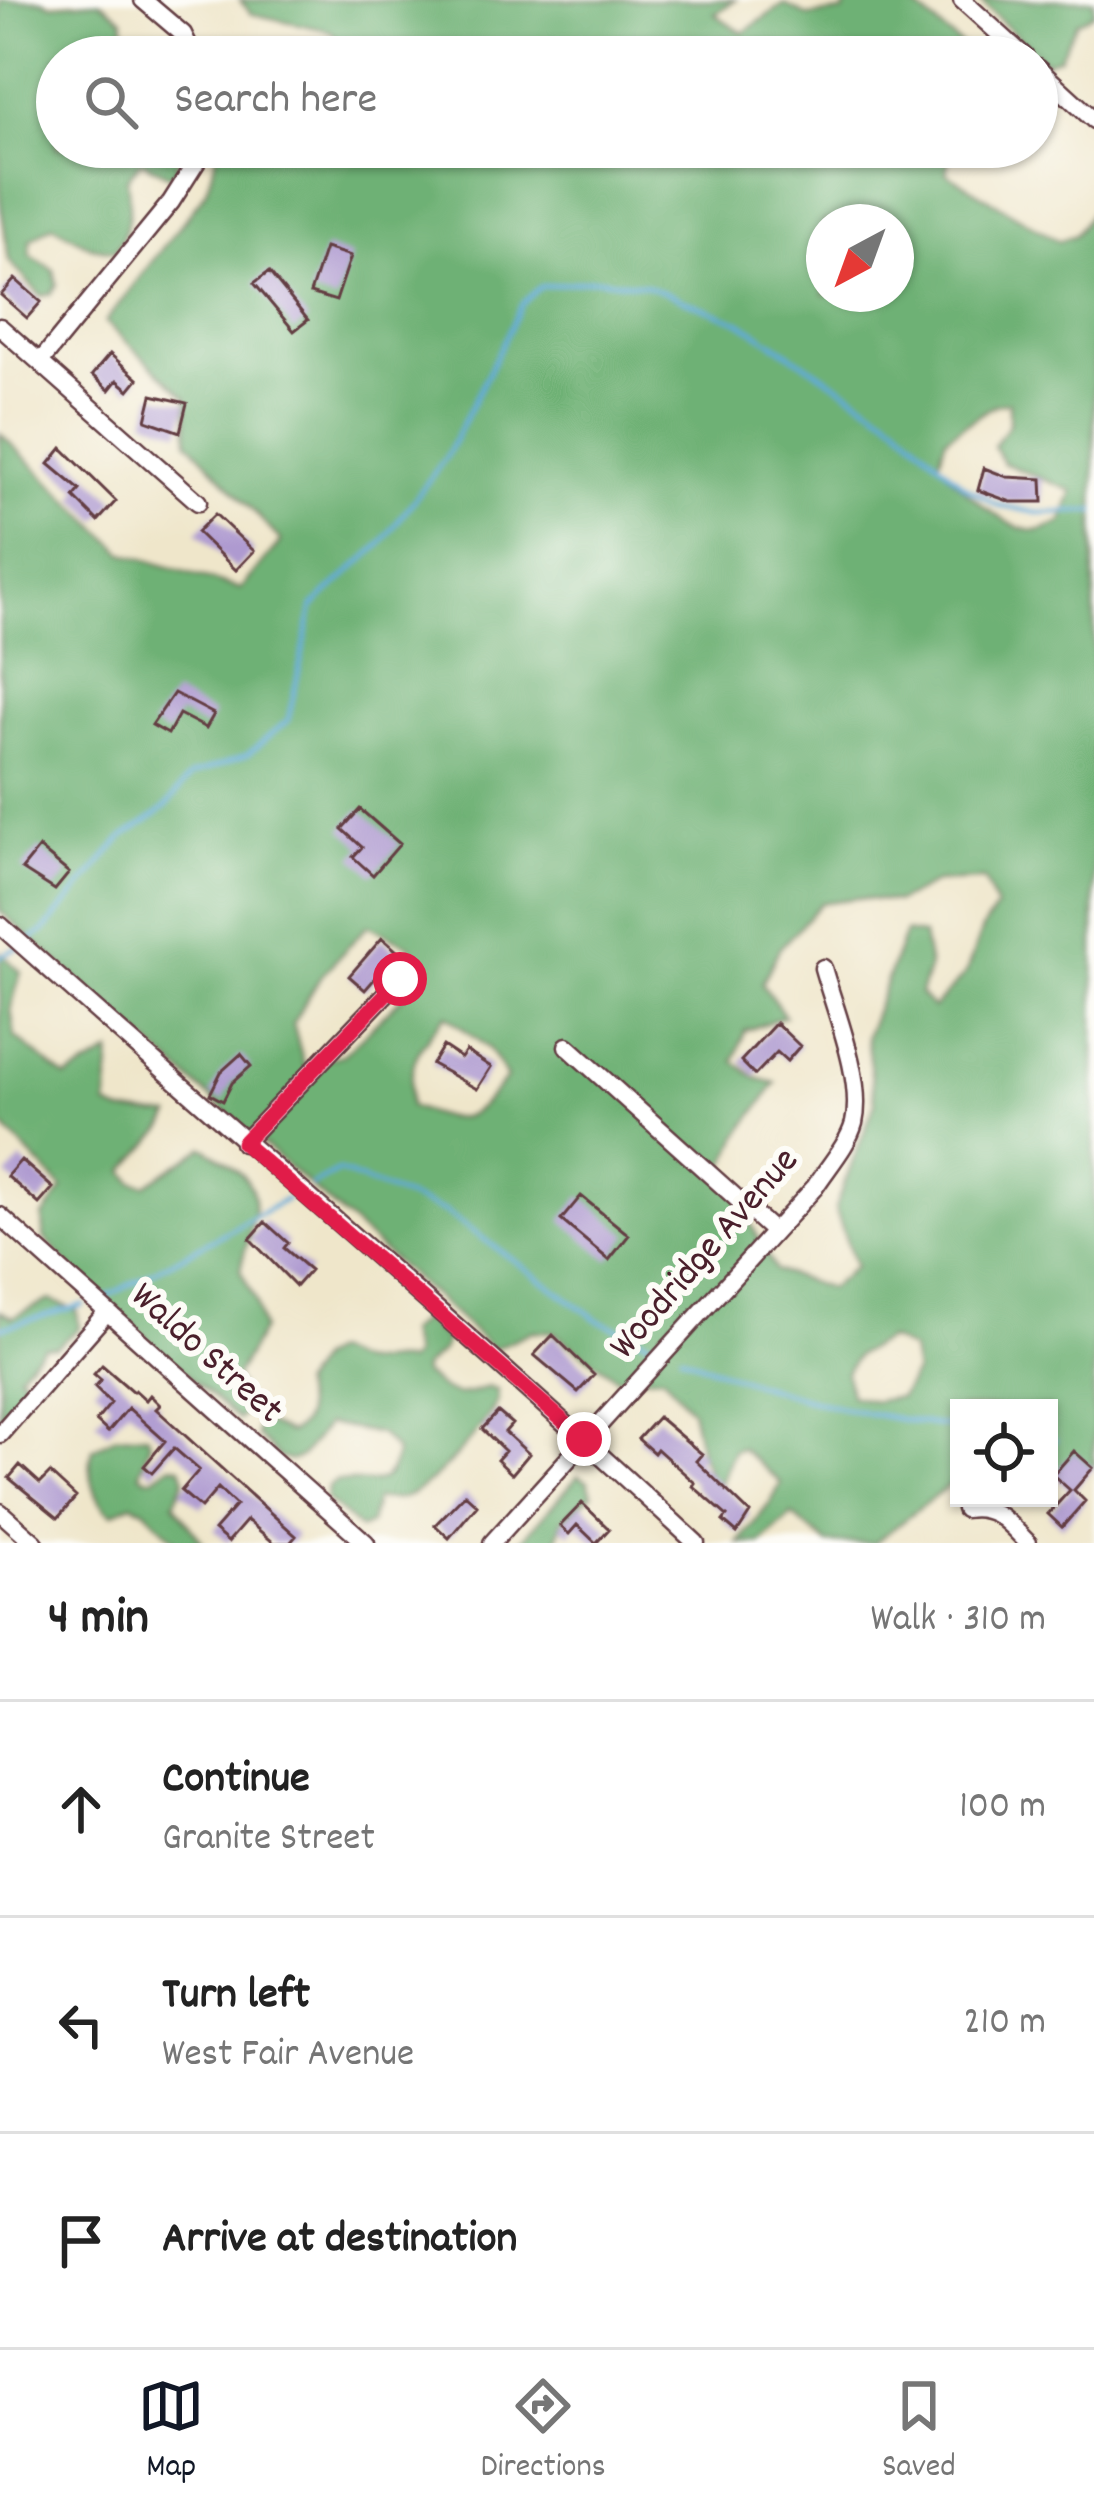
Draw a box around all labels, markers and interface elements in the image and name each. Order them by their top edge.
search box [36,36,1058,168]
icon: search [78,69,144,135]
text: Search here [174,70,377,134]
north arrow [806,204,914,312]
route start [373,952,427,1006]
street label: Woodridge Avenue [598,1137,814,1373]
street label: Waldo Street [116,1271,294,1439]
map controls [950,1399,1058,1507]
button: locate [950,1399,1058,1507]
route end [557,1412,611,1466]
text: 4 min [48,1585,149,1657]
text: Walk · 310 m [870,1594,1046,1649]
text: Continue [162,1749,310,1813]
icon: ahead [48,1776,114,1842]
text: 100 m [959,1781,1046,1836]
text: Granite Street [162,1813,375,1868]
text: Turn left [162,1965,310,2029]
icon: left [48,1992,114,2058]
text: 210 m [963,1997,1046,2052]
text: West Fair Avenue [162,2029,414,2084]
icon: arrive [48,2208,114,2274]
text: Arrive at destination [162,2209,517,2273]
tab: Map [138,2373,204,2492]
tab: Directions [481,2373,606,2492]
tab: Saved [882,2373,956,2492]

